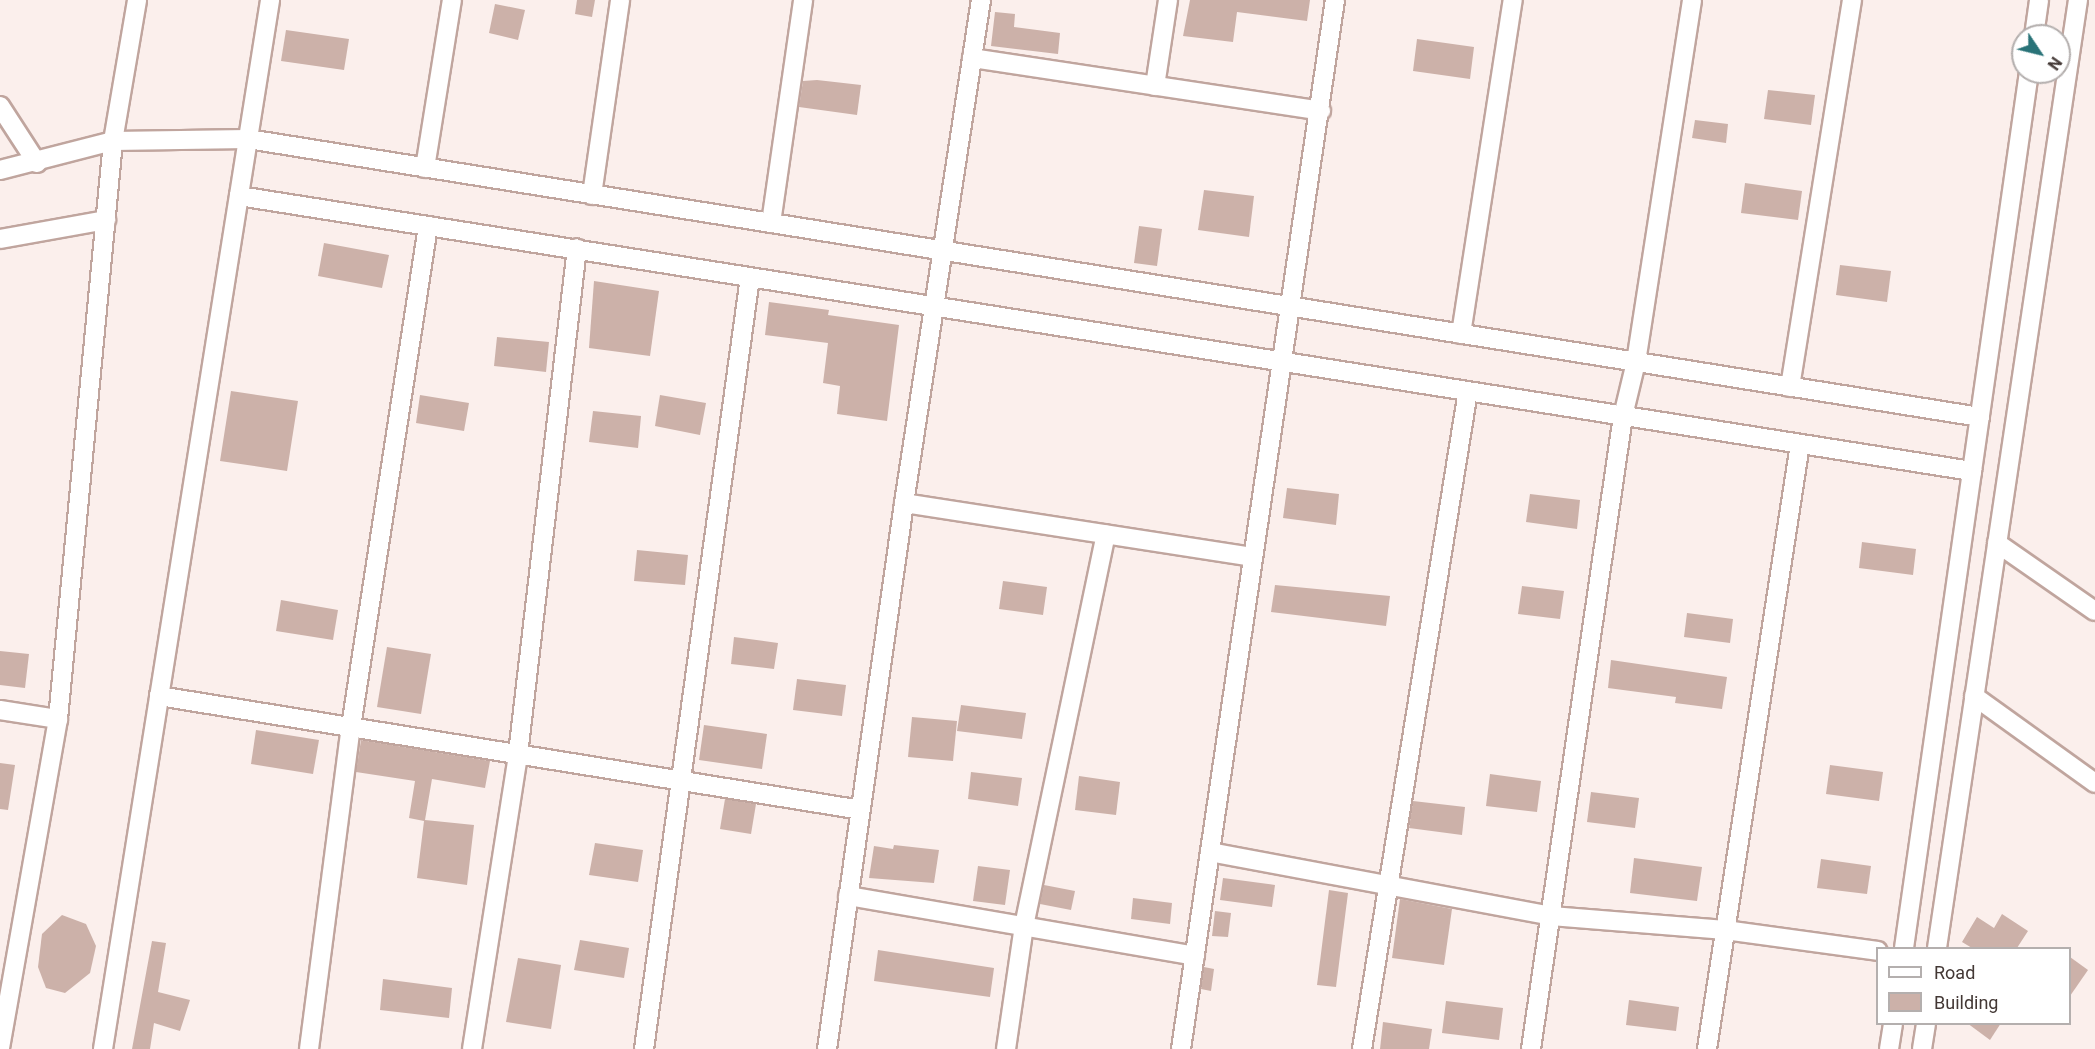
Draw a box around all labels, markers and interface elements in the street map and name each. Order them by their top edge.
north arrow [2011,24,2071,84]
text: N [2043,53,2066,74]
legend [1876,947,2071,1025]
text: Road [1934,962,1975,983]
text: Building [1934,992,1998,1013]

